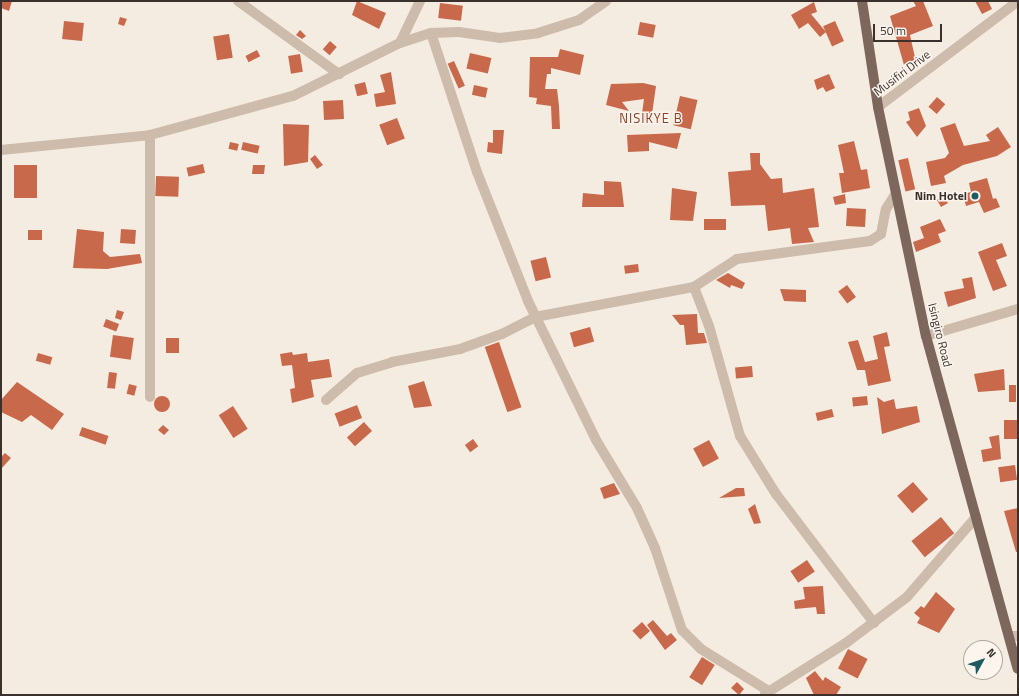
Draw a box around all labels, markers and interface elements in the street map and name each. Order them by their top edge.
scale bar [875,16,944,42]
text: 50 m [880,21,906,40]
street label: Musifiri Drive [871,47,933,99]
district label: NISIKYE B [619,110,683,126]
place label: Nim Hotel [915,189,967,203]
marker: Nim Hotel [970,191,980,201]
street label: Isingiro Road [925,302,955,368]
north arrow [963,640,1003,680]
text: N [983,645,1000,661]

